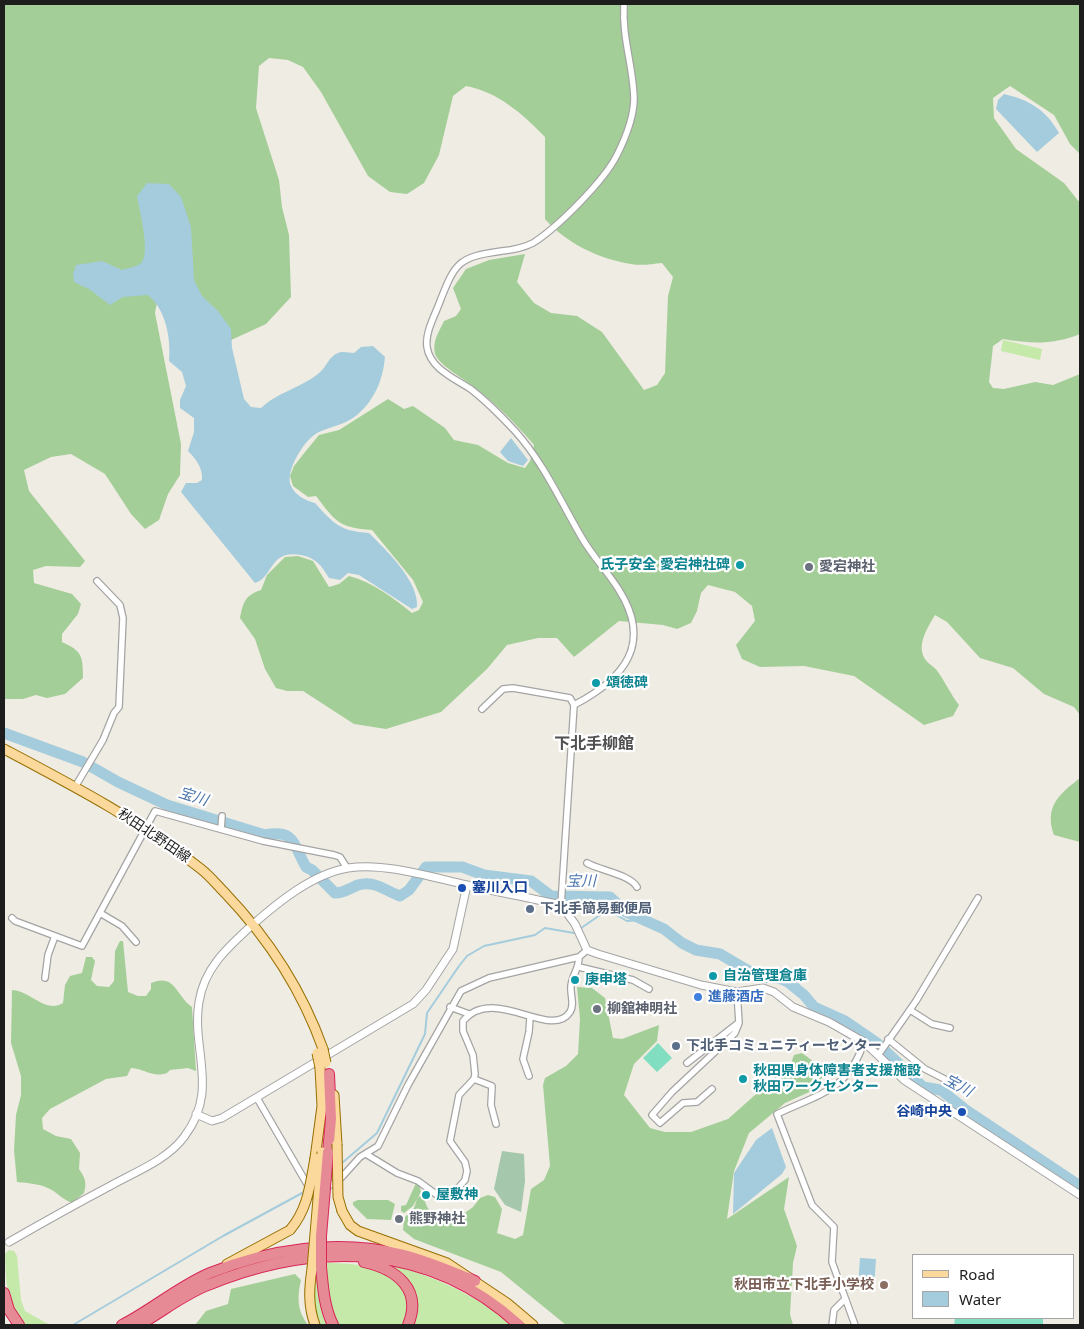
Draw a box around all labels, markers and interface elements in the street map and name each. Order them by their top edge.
place label: 氏子安全 愛宕神社碑 [600,557,730,573]
marker: 氏子安全 愛宕神社碑 [734,559,746,571]
place label: 愛宕神社 [819,559,875,575]
marker: 愛宕神社 [803,561,815,573]
place label: 頌徳碑 [606,675,648,691]
marker: 頌徳碑 [590,677,602,689]
district label: 下北手柳館 [554,734,634,754]
water label: 宝川 [176,784,210,810]
street label: 秋田北野田線 [114,806,194,866]
water label: 宝川 [566,873,596,891]
place label: 塞川入口 [472,880,528,896]
marker: 塞川入口 [456,882,468,894]
place label: 下北手簡易郵便局 [540,901,652,917]
marker: 下北手簡易郵便局 [524,903,536,915]
place label: 自治管理倉庫 [723,968,807,984]
marker: 自治管理倉庫 [707,970,719,982]
place label: 庚申塔 [585,972,627,988]
marker: 庚申塔 [569,974,581,986]
place label: 進藤酒店 [708,989,764,1005]
marker: 進藤酒店 [692,991,704,1003]
place label: 柳舘神明社 [607,1001,677,1017]
marker: 柳舘神明社 [591,1003,603,1015]
place label: 下北手コミュニティーセンター [686,1038,882,1054]
marker: 下北手コミュニティーセンター [670,1040,682,1052]
place label: 秋田県身体障害者支援施設 秋田ワークセンター [753,1063,921,1096]
water label: 宝川 [941,1071,975,1101]
marker: 秋田県身体障害者支援施設 秋田ワークセンター [737,1073,749,1085]
place label: 谷崎中央 [896,1104,952,1120]
marker: 谷崎中央 [956,1106,968,1118]
place label: 屋敷神 [436,1187,478,1203]
marker: 屋敷神 [420,1189,432,1201]
place label: 熊野神社 [409,1211,465,1227]
marker: 熊野神社 [393,1213,405,1225]
legend [912,1254,1074,1319]
text: Road [959,1264,995,1284]
place label: 秋田市立下北手小学校 [734,1277,874,1293]
marker: 秋田市立下北手小学校 [878,1279,890,1291]
text: Water [959,1289,1001,1309]

